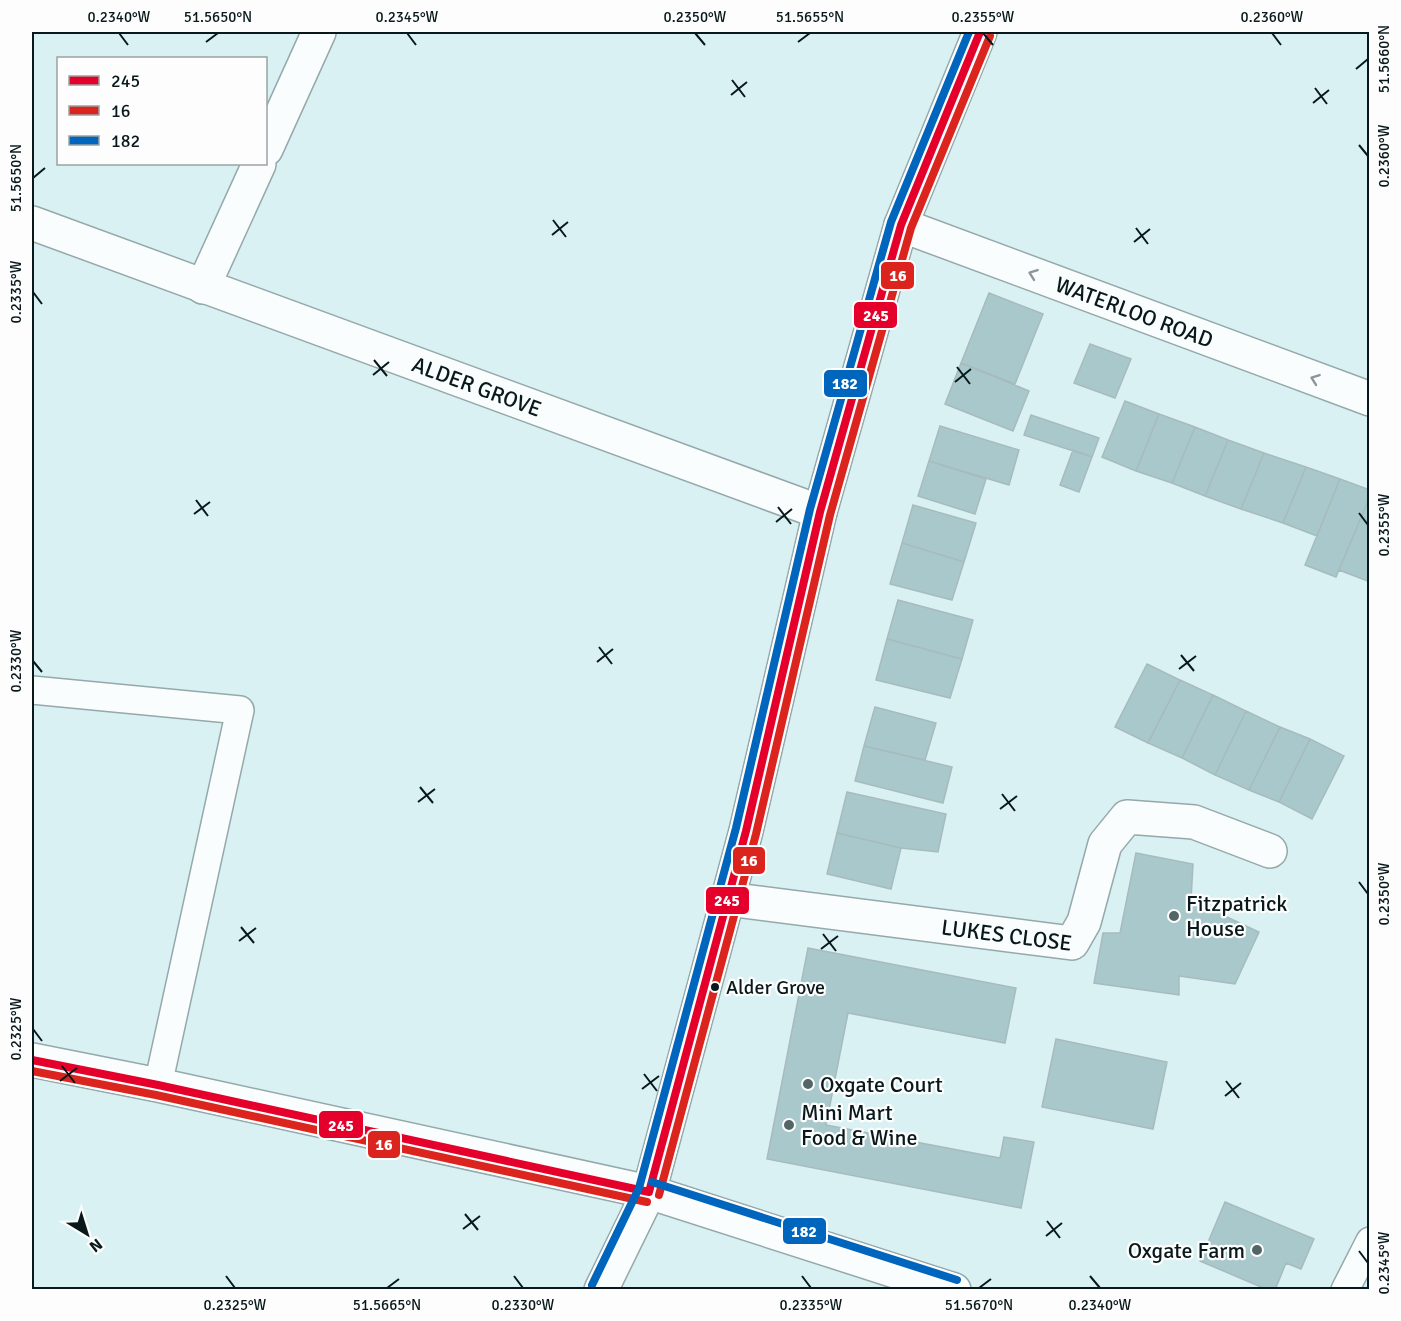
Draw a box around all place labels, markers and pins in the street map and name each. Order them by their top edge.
place label: Fitzpatrick House [1186,890,1287,942]
marker: Fitzpatrick House [1167,909,1181,923]
place label: Alder Grove [726,975,825,1000]
marker: Alder Grove [709,981,721,993]
place label: Oxgate Court [820,1071,943,1098]
marker: Oxgate Court [801,1077,815,1091]
place label: Mini Mart Food & Wine [801,1099,917,1151]
marker: Mini Mart Food & Wine [782,1118,796,1132]
place label: Oxgate Farm [1128,1237,1245,1264]
marker: Oxgate Farm [1250,1243,1264,1257]

